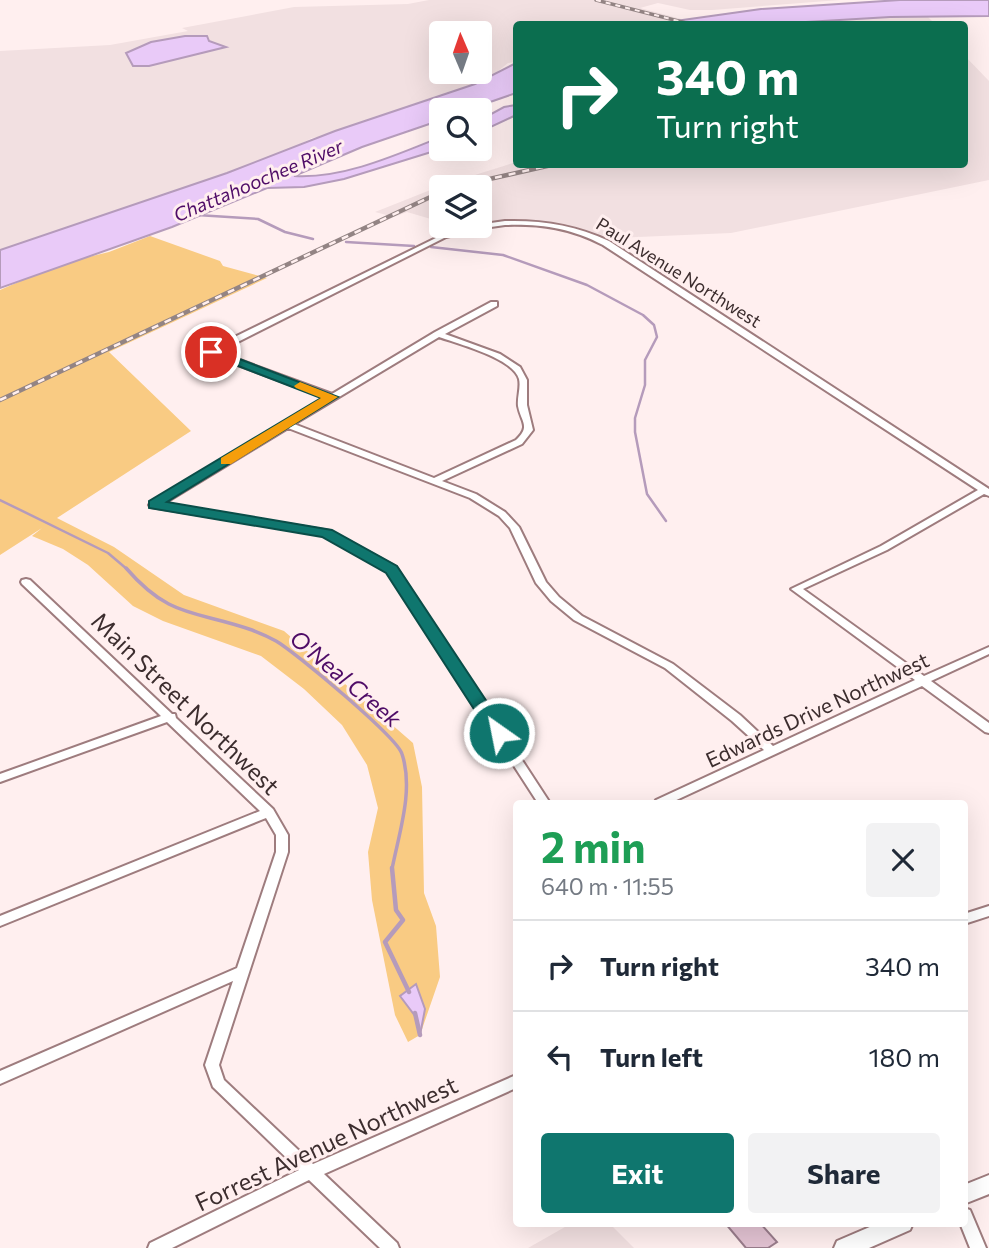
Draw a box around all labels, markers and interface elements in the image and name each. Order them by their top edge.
north arrow [429,21,492,84]
map controls [429,21,492,238]
text: 340 m [656,45,799,105]
icon: right [541,49,632,140]
button: search [429,98,492,161]
text: Turn right [656,105,799,145]
water label: Chattahoochee River [170,133,347,226]
button: layers [429,175,492,238]
street label: Paul Avenue Northwest [592,212,766,332]
pin [181,322,241,382]
icon: arrive [192,333,230,371]
street label: Main Street Northwest [86,606,286,800]
water label: O'Neal Creek [285,623,408,733]
street label: Edwards Drive Northwest [701,646,933,772]
position arrow [462,696,536,770]
text: 2 min [541,820,646,872]
button: close [866,823,940,897]
text: 640 m · 11:55 [541,872,674,900]
icon: right [541,947,579,985]
text: Turn right [600,950,719,981]
text: 340 m [865,950,940,981]
icon: left [541,1038,579,1076]
text: Turn left [600,1041,703,1072]
text: 180 m [868,1041,940,1072]
street label: Forrest Avenue Northwest [190,1069,462,1217]
button: Exit [541,1133,734,1213]
button: Share [748,1133,940,1213]

